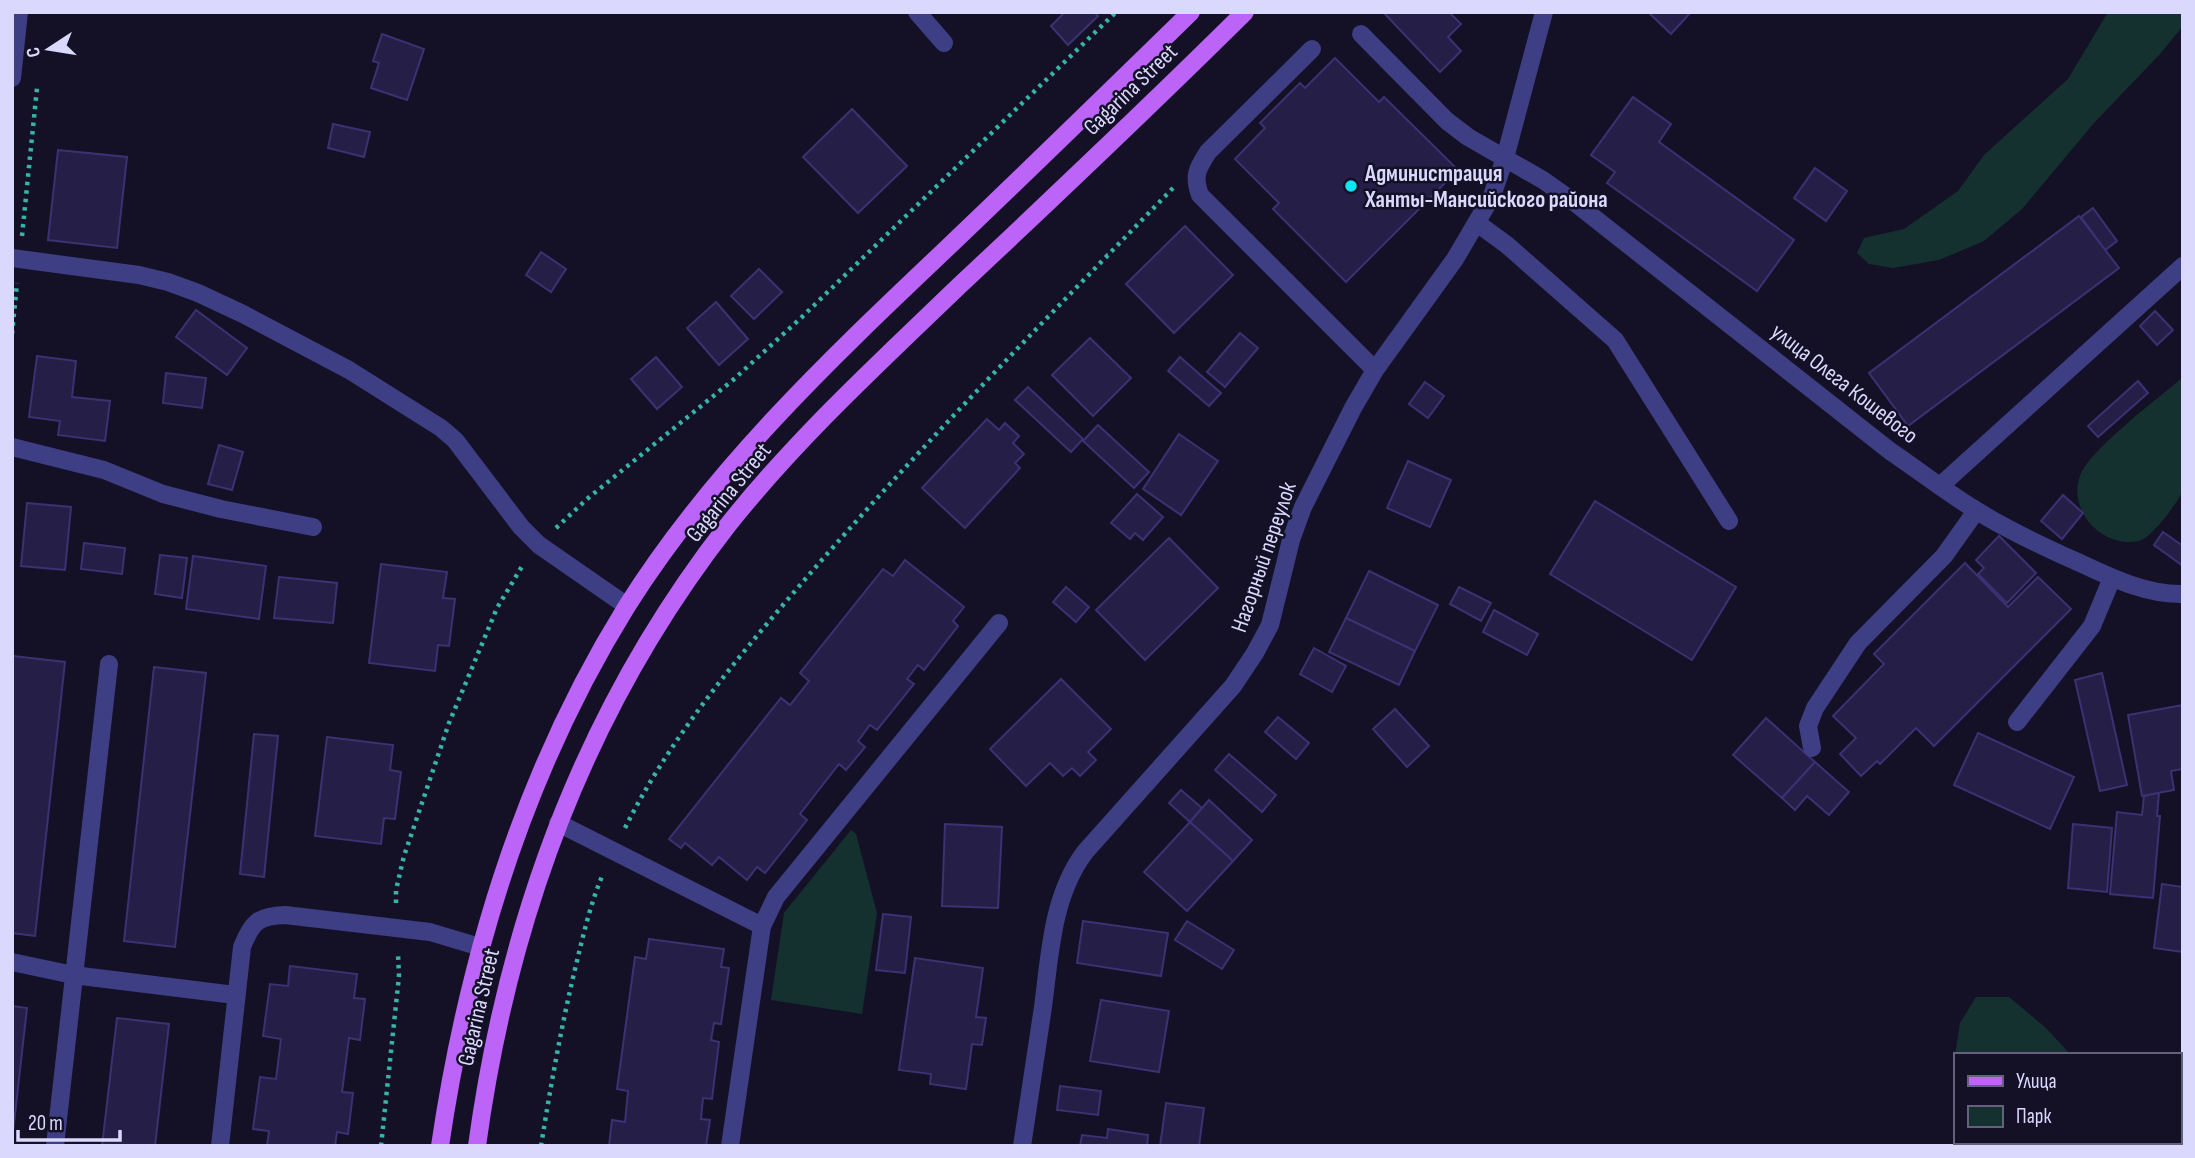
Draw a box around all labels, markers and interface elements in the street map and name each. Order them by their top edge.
north arrow [14,14,84,84]
street label: Gagarina Street [1078,38,1183,141]
text: С [22,45,46,59]
place label: Администрация Ханты-Мансийского района [1364,160,1608,214]
marker: Администрация Ханты-Мансийского района [1343,178,1359,194]
street label: улица Олега Кошевого [1765,318,1923,450]
street label: Gagarina Street [680,437,777,548]
street label: Нагорный переулок [1225,478,1303,636]
street label: Gagarina Street [452,946,506,1069]
legend [1954,1053,2181,1144]
text: Улица [2016,1069,2057,1094]
scale bar [18,1098,119,1142]
text: Парк [2016,1104,2051,1129]
text: 20 m [28,1111,63,1136]

